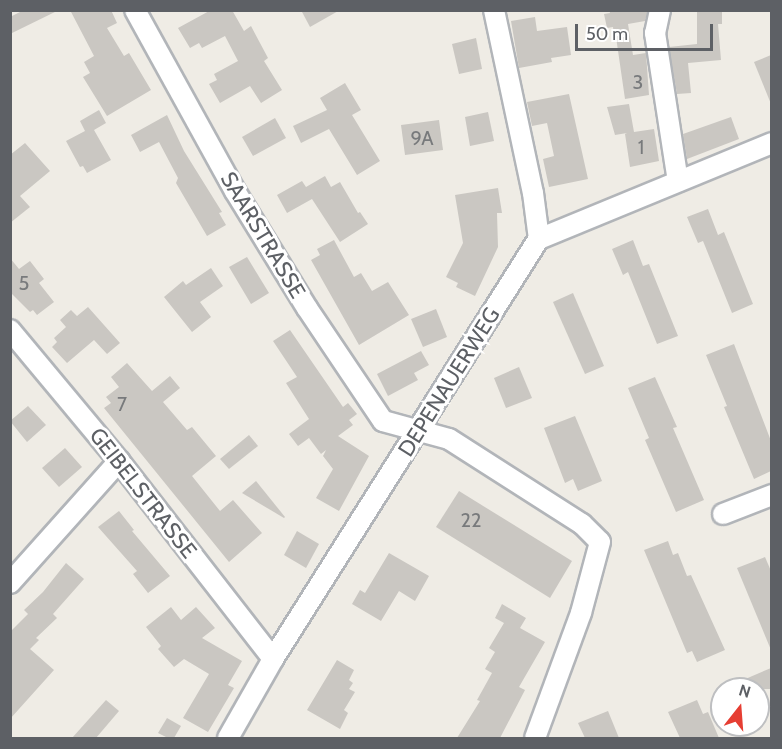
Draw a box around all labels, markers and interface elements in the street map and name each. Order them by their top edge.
scale bar [578,12,716,50]
text: 50 m [586,23,628,45]
house number: 3 [633,70,643,94]
house number: 9A [410,126,434,150]
house number: 1 [638,135,644,159]
street label: SAARSTRASSE [215,167,311,303]
house number: 5 [19,271,29,295]
street label: DEPENAUERWEG [393,303,505,461]
house number: 7 [117,392,127,416]
street label: GEIBELSTRASSE [84,423,202,563]
house number: 22 [461,508,481,532]
north arrow [710,677,770,737]
text: N [737,680,753,702]

